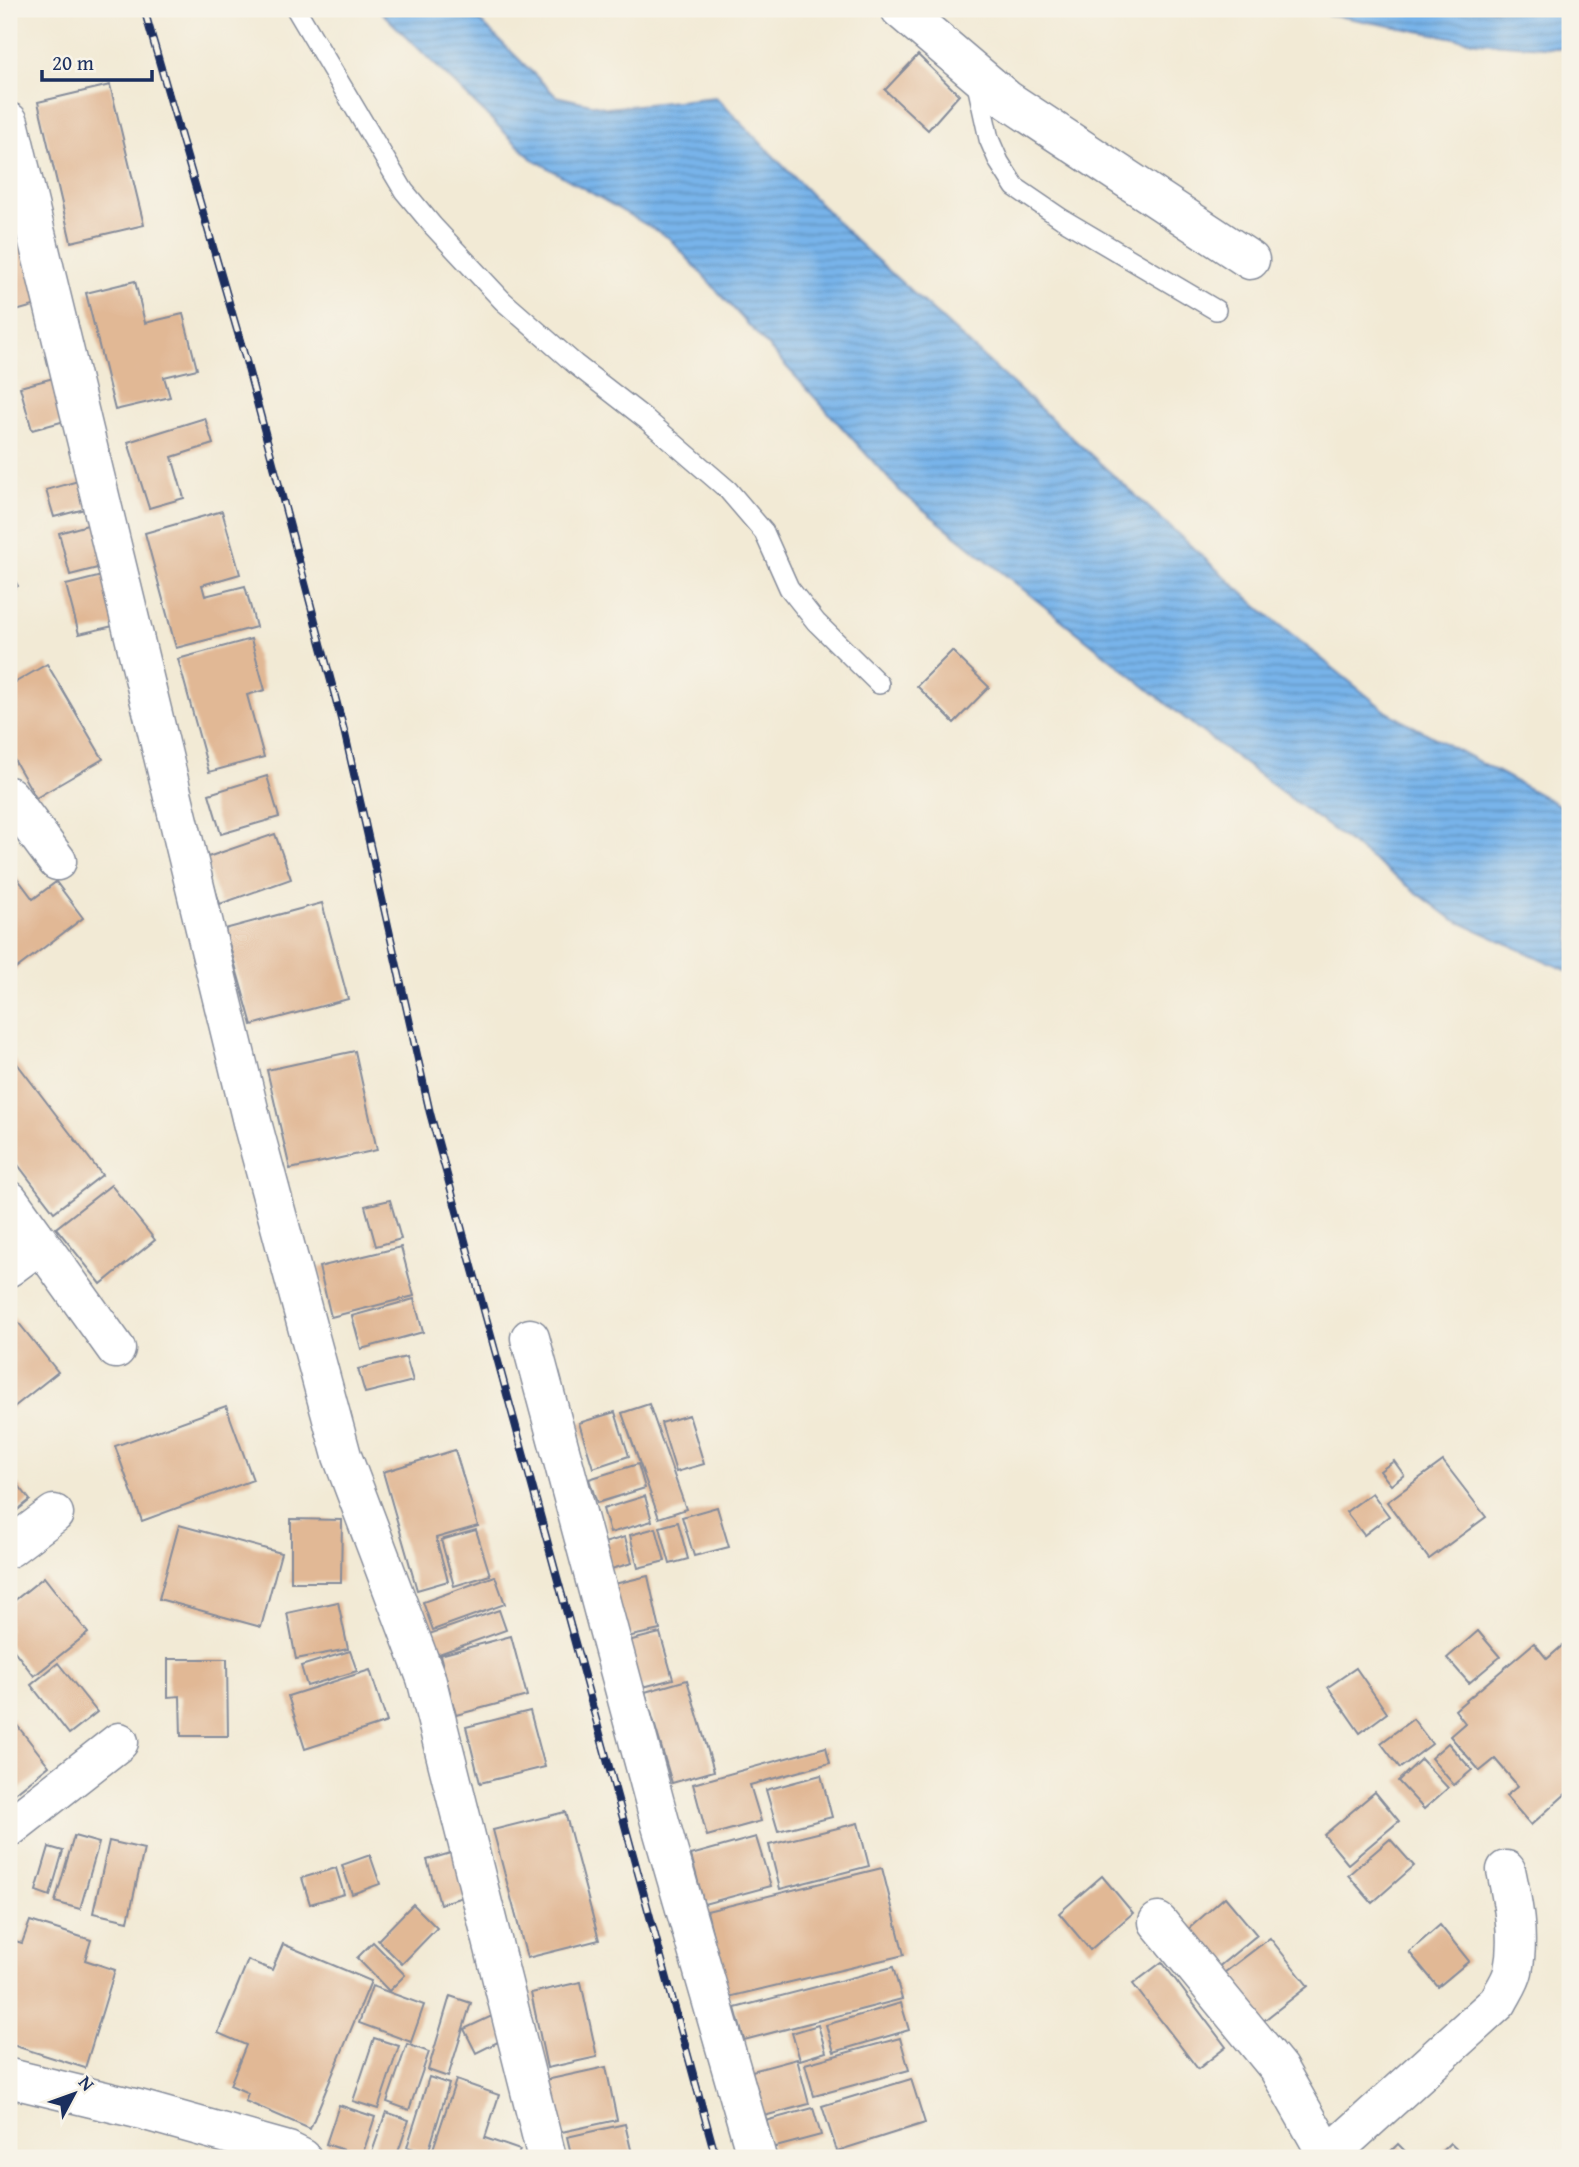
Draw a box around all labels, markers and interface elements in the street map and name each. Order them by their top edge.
scale bar [42,38,152,82]
text: 20 m [52,47,94,78]
north arrow [38,2058,108,2128]
text: N [72,2069,102,2097]

